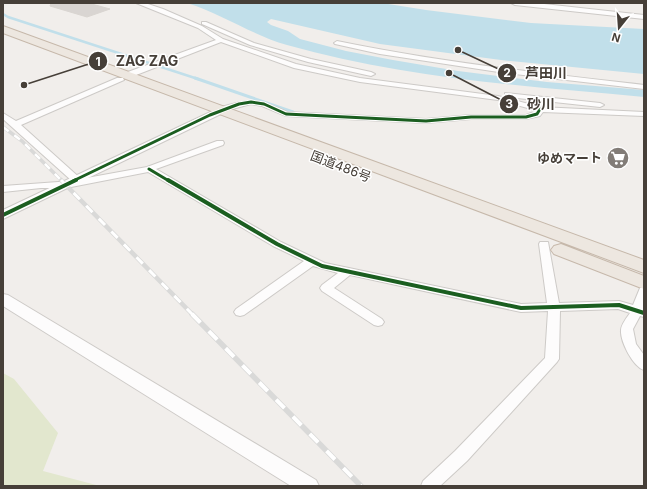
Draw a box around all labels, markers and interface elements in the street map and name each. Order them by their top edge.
north arrow [599,8,639,48]
text: N [610,30,622,45]
callout: ZAG ZAG [88,48,187,74]
text: ZAG ZAG [116,52,178,69]
text: 1 [95,54,101,69]
callout: 芦田川 [497,60,575,86]
text: 芦田川 [525,64,567,81]
text: 2 [503,65,511,80]
callout: 砂川 [499,91,563,117]
text: 砂川 [527,95,555,112]
text: 3 [505,96,513,111]
supermarket icon: ゆめマート [605,145,631,171]
street label: 国道486号 [308,147,374,185]
place label: ゆめマート [537,150,602,166]

